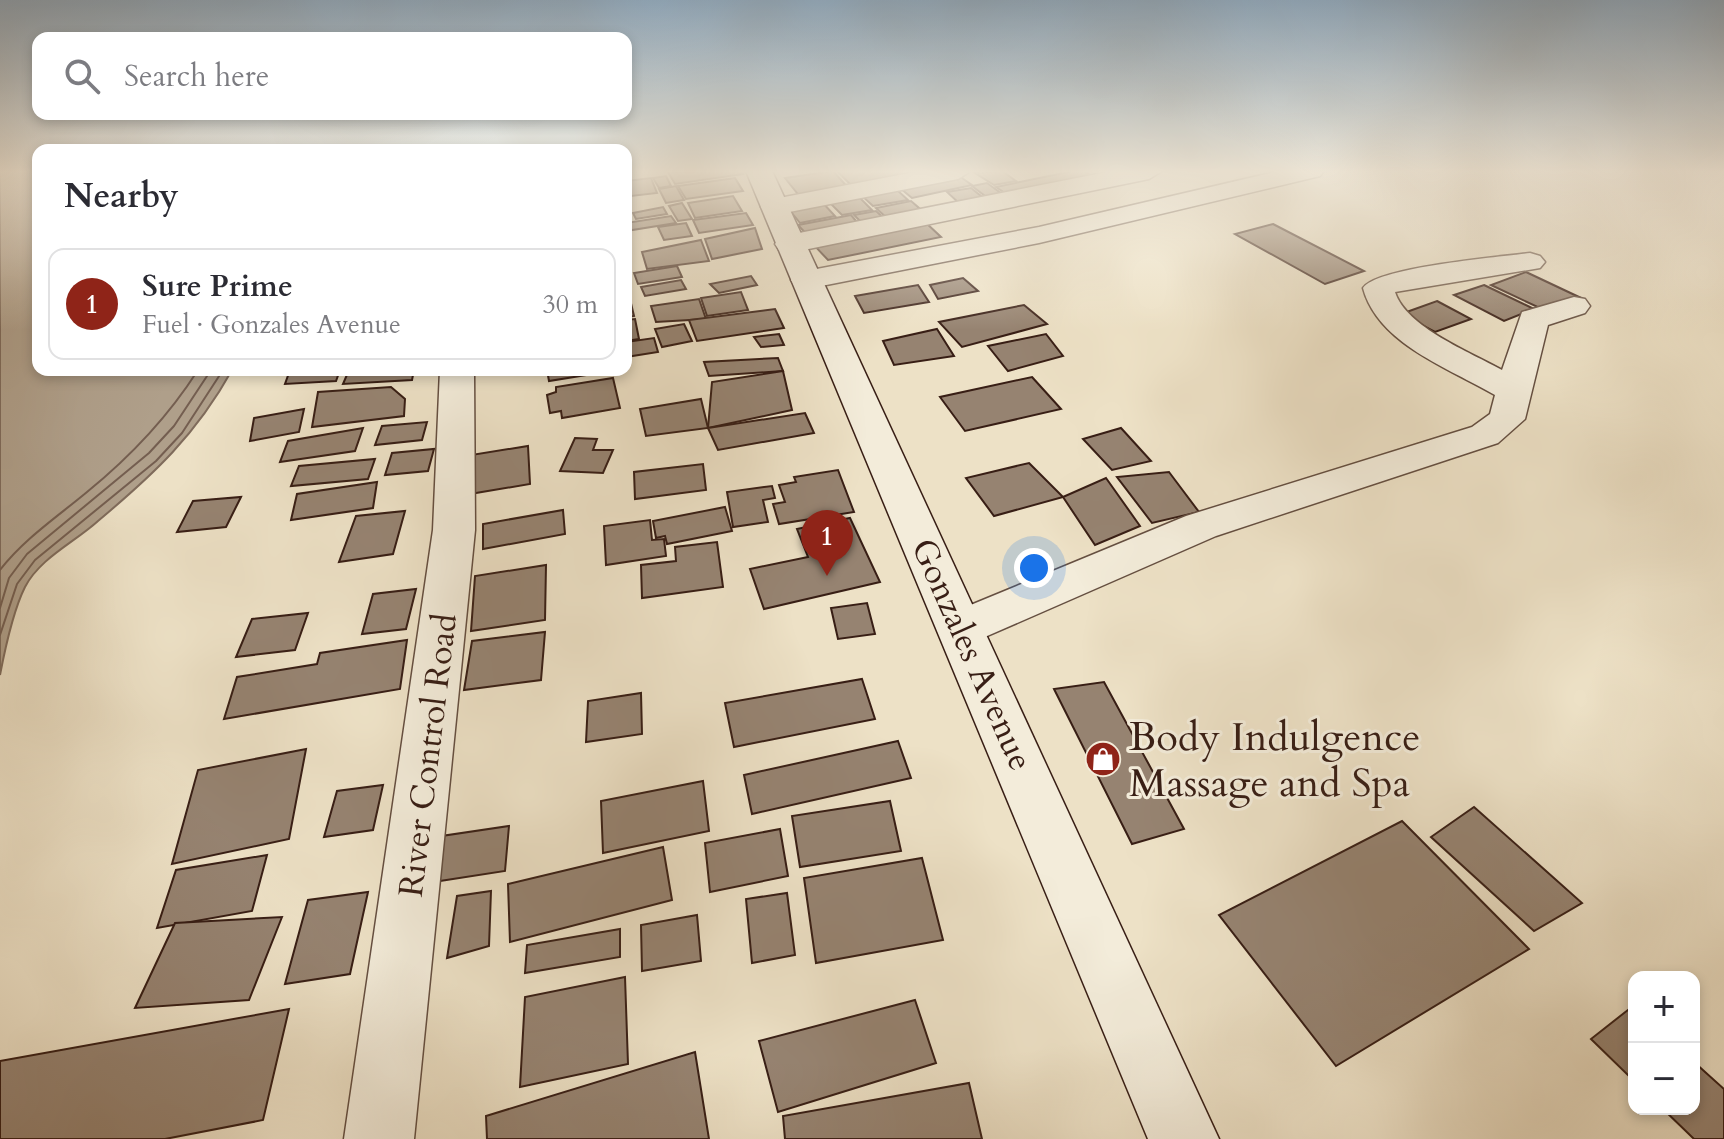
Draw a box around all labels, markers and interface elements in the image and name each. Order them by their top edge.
search box [32,32,632,120]
icon: search [60,54,104,98]
text: Search here [124,56,269,97]
text: Nearby [64,173,179,219]
text: Sure Prime [142,266,293,307]
text: 1 [85,287,99,322]
text: 30 m [542,287,598,322]
text: Fuel · Gonzales Avenue [142,307,401,342]
pin: 1 [801,510,853,576]
street label: Gonzales Avenue [900,531,1044,778]
your location [1014,548,1054,588]
street label: River Control Road [388,611,468,899]
place label: Body Indulgence Massage and Spa [1129,710,1421,811]
shop icon: Body Indulgence Massage and Spa [1084,740,1122,778]
map controls [1628,971,1700,1115]
button: + [1628,971,1700,1043]
button: − [1628,1043,1700,1115]

